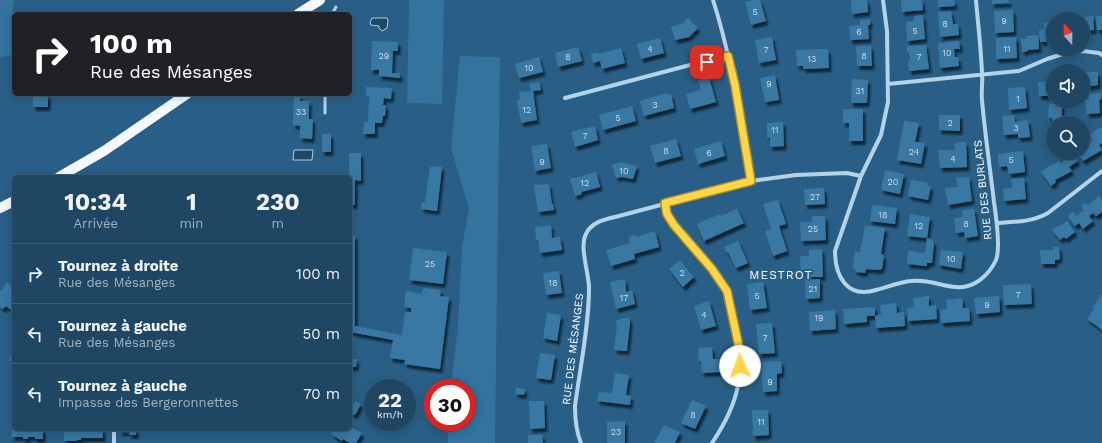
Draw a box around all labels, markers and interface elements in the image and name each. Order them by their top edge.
house number: 5 [752,7,758,17]
north arrow [1046,12,1090,56]
map controls [1046,12,1090,160]
house number: 9 [1001,16,1007,26]
house number: 8 [942,19,948,29]
house number: 5 [912,26,918,36]
text: 100 m [90,27,173,60]
house number: 6 [856,27,862,37]
icon: right [24,28,76,80]
house number: 4 [647,44,653,54]
house number: 11 [1003,44,1011,54]
pin [690,45,724,79]
house number: 7 [763,45,769,55]
house number: 10 [942,48,952,58]
house number: 29 [379,51,389,61]
icon: arrive [696,51,718,73]
house number: 8 [861,51,867,61]
house number: 8 [565,52,571,62]
house number: 7 [916,52,922,62]
house number: 13 [808,54,816,64]
text: Rue des Mésanges [90,61,253,82]
house number: 10 [524,63,534,73]
button: sound [1046,64,1090,108]
house number: 9 [766,79,772,89]
house number: 31 [856,86,864,96]
house number: 1 [1016,94,1020,104]
house number: 3 [652,100,658,110]
house number: 12 [523,105,531,115]
house number: 33 [296,107,306,117]
house number: 5 [615,113,621,123]
button: search [1046,116,1090,160]
house number: 2 [947,118,953,128]
house number: 3 [1013,123,1019,133]
house number: 11 [771,125,779,135]
house number: 7 [582,131,588,141]
street label: RUE DES BURLATS [971,140,995,240]
house number: 8 [663,146,669,156]
house number: 24 [909,147,920,157]
house number: 6 [706,148,712,158]
house number: 4 [950,154,956,164]
house number: 5 [1008,155,1014,165]
house number: 9 [539,157,545,167]
house number: 10 [619,166,629,176]
house number: 20 [888,177,899,187]
house number: 12 [581,178,589,188]
text: 10:34 [64,188,127,216]
text: 1 [186,188,197,216]
text: 230 [256,188,300,216]
house number: 27 [810,192,820,202]
house number: 18 [878,210,888,220]
text: Arrivée [74,216,118,231]
text: min [179,216,203,231]
text: m [271,216,284,231]
house number: 8 [963,219,969,229]
house number: 12 [915,221,923,231]
house number: 25 [808,224,818,234]
house number: 10 [946,254,956,264]
text: Tournez à droite [58,257,178,275]
house number: 25 [425,259,435,269]
icon: right [24,263,46,285]
text: 100 m [296,265,340,283]
house number: 2 [679,268,685,278]
district label: MESTROT [749,268,813,282]
text: Rue des Mésanges [58,275,175,290]
house number: 18 [548,278,558,288]
house number: 21 [809,284,817,294]
house number: 7 [1015,290,1021,300]
house number: 5 [754,291,760,301]
street label: RUE DES MÉSANGES [559,292,586,406]
house number: 17 [620,293,628,303]
house number: 9 [984,300,990,310]
house number: 4 [701,310,707,320]
house number: 19 [814,313,824,323]
text: Tournez à gauche [58,317,187,335]
icon: left [24,323,46,345]
text: 50 m [303,325,340,343]
house number: 7 [762,333,768,343]
text: Rue des Mésanges [58,335,175,350]
position arrow [719,345,761,387]
text: Tournez à gauche [58,377,187,395]
house number: 9 [767,377,773,387]
speed limit sign: 30 [424,379,476,431]
icon: left [24,383,46,405]
text: 70 m [303,385,340,403]
text: 22 [378,388,402,412]
text: Impasse des Bergeronnettes [58,395,238,410]
text: km/h [377,409,403,420]
house number: 8 [690,410,696,420]
house number: 11 [757,417,765,427]
house number: 23 [611,427,621,437]

